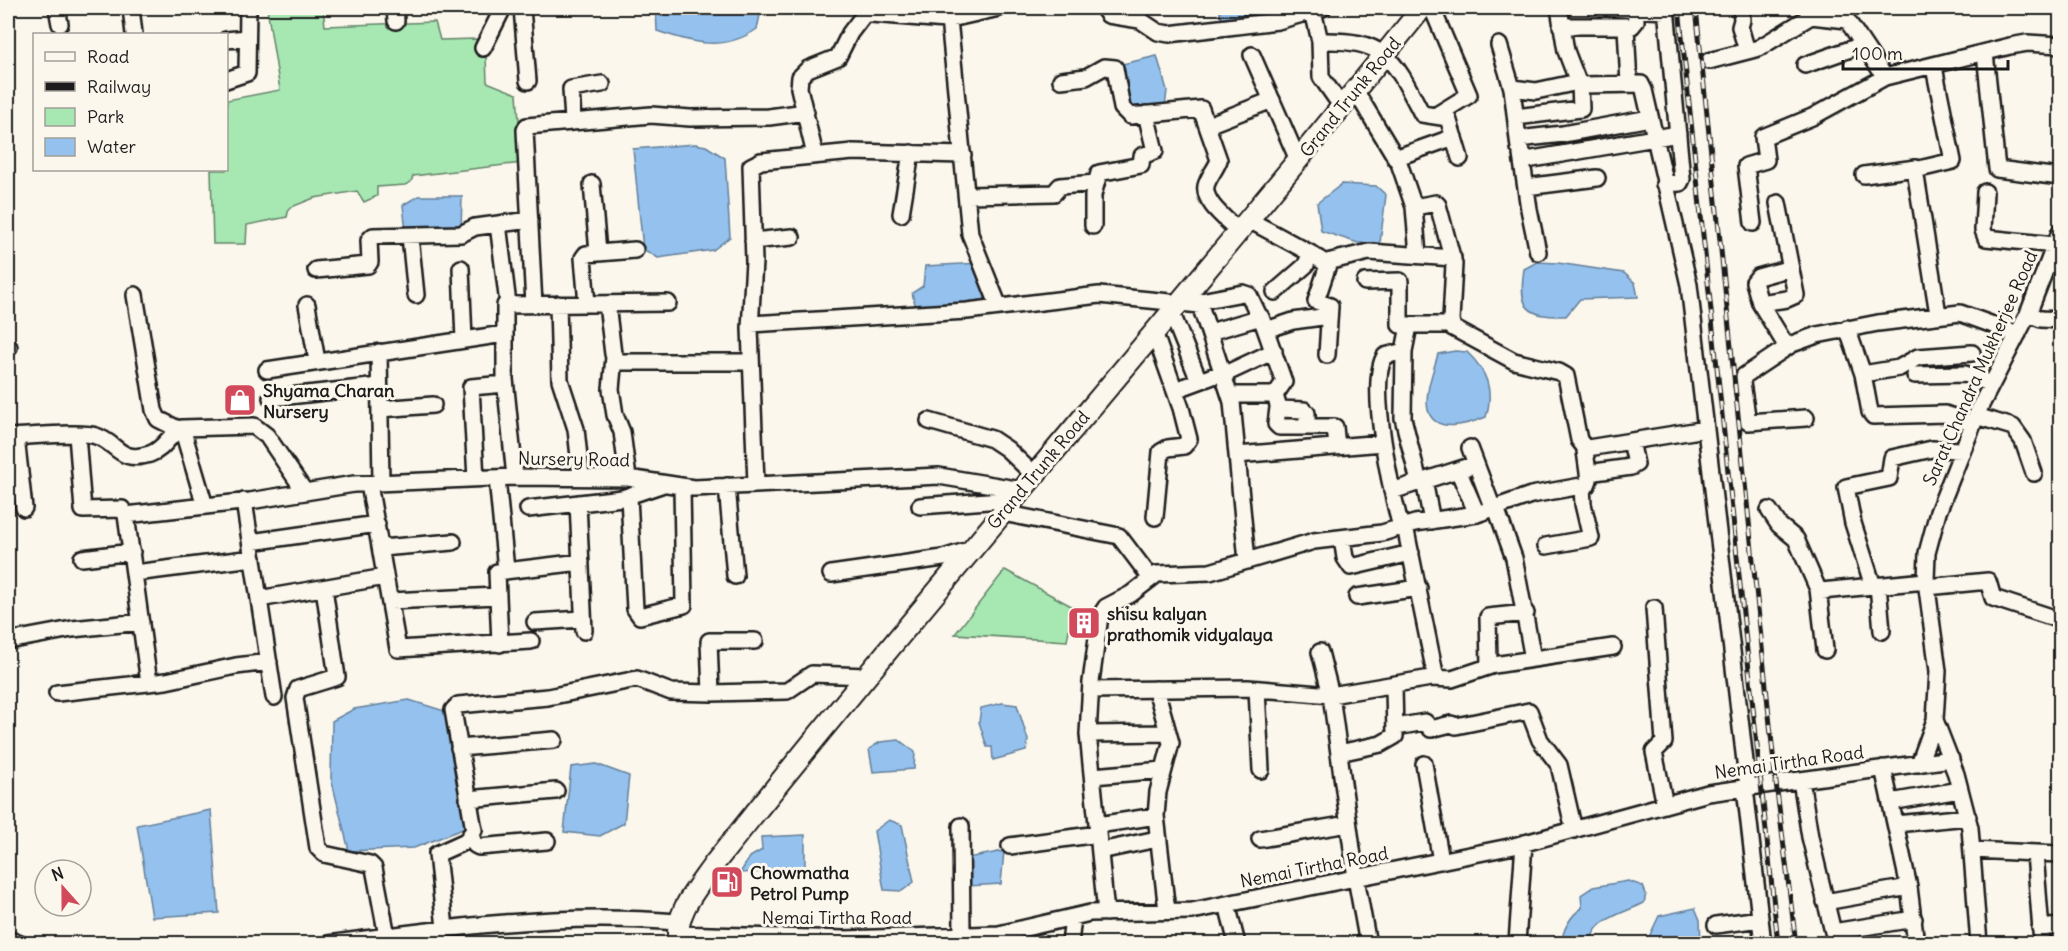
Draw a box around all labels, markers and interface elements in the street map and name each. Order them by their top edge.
street label: Grand Trunk Road [1295,32,1406,162]
legend [33,33,228,171]
scale bar [1843,33,2008,71]
text: 100 m [1852,42,1903,65]
text: Road [87,45,130,68]
text: Railway [87,75,151,98]
text: Park [87,105,124,128]
text: Water [87,135,137,158]
street label: Sarat Chandra Mukherjee Road [1918,247,2042,489]
place label: Shyama Charan Nursery [263,379,395,423]
shop icon: Shyama Charan Nursery [222,382,258,418]
street label: Grand Trunk Road [982,406,1095,534]
street label: Nursery Road [518,447,631,471]
place label: shisu kalyan prathomik vidyalaya [1107,602,1273,646]
building icon: shisu kalyan prathomik vidyalaya [1066,605,1102,641]
street label: Nemai Tirtha Road [1713,740,1865,784]
street label: Nemai Tirtha Road [1238,841,1390,893]
north arrow [33,858,93,918]
place label: Chowmatha Petrol Pump [750,861,849,905]
text: N [49,863,66,885]
fuel station icon: Chowmatha Petrol Pump [709,864,745,900]
street label: Nemai Tirtha Road [762,906,913,929]

